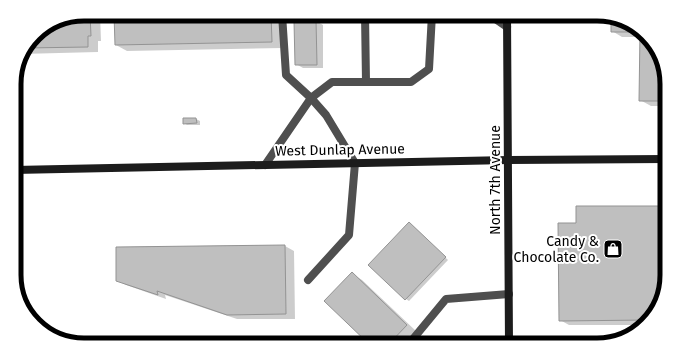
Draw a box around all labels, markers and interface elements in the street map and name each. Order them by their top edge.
street label: North 7th Avenue [487,125,504,235]
street label: West Dunlap Avenue [275,140,405,160]
place label: Candy & Chocolate Co. [514,233,599,266]
shop icon: Candy & Chocolate Co. [602,238,624,260]

